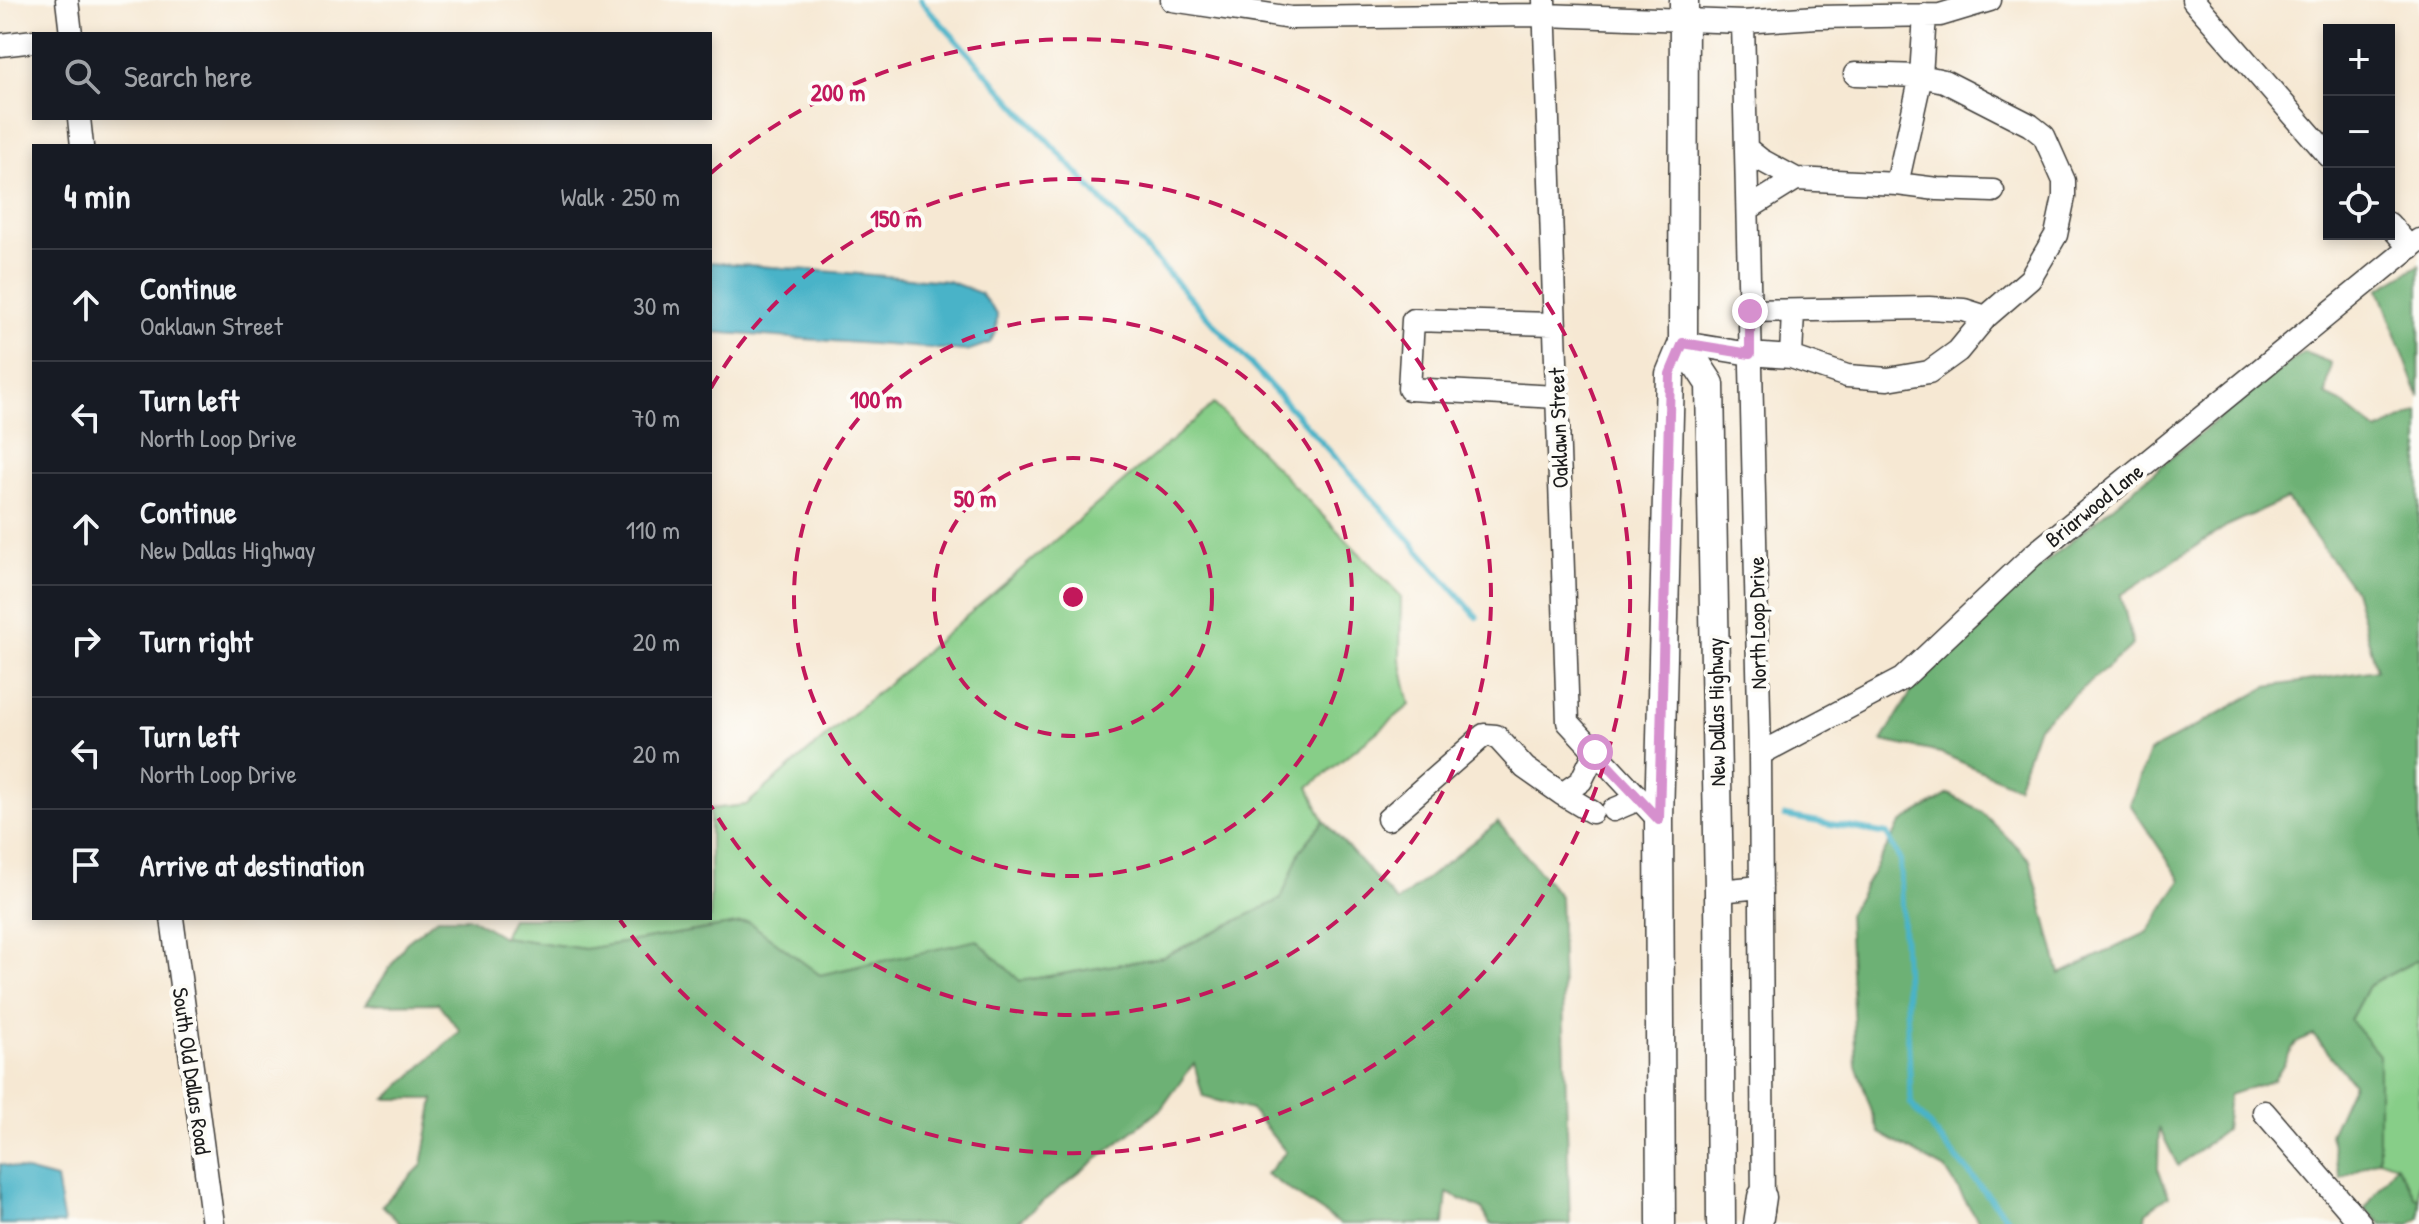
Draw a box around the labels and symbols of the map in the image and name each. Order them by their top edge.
text: 200 m [811,76,865,108]
text: 150 m [870,202,922,234]
route end [1732,293,1768,329]
street label: Oaklawn Street [1541,367,1575,489]
text: 100 m [850,383,902,415]
street label: Briarwood Lane [2038,456,2150,554]
text: 50 m [954,482,996,514]
street label: North Loop Drive [1741,556,1773,690]
centre of rings [1059,583,1087,611]
street label: New Dallas Highway [1700,637,1732,787]
route start [1577,734,1613,770]
street label: South Old Dallas Road [165,986,219,1157]

